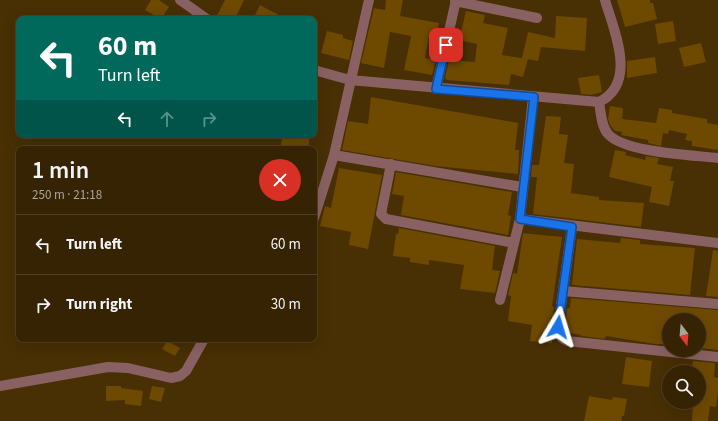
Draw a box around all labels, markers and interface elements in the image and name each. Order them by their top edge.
text: 60 m [98,26,157,66]
pin [429,28,463,62]
icon: left [32,32,84,84]
icon: arrive [435,34,457,56]
text: Turn left [98,63,160,88]
icon: left [114,108,136,130]
icon: ahead [156,108,178,130]
icon: right [198,108,220,130]
text: 1 min [32,153,89,188]
button: close [259,159,301,201]
text: 250 m · 21:18 [32,186,102,204]
icon: left [32,234,54,256]
text: Turn left [66,234,122,255]
text: 60 m [271,234,301,255]
icon: right [32,294,54,316]
text: Turn right [66,294,132,315]
text: 30 m [271,294,301,315]
position arrow [537,306,579,348]
north arrow [662,313,706,357]
map controls [662,313,706,409]
button: search [662,365,706,409]

